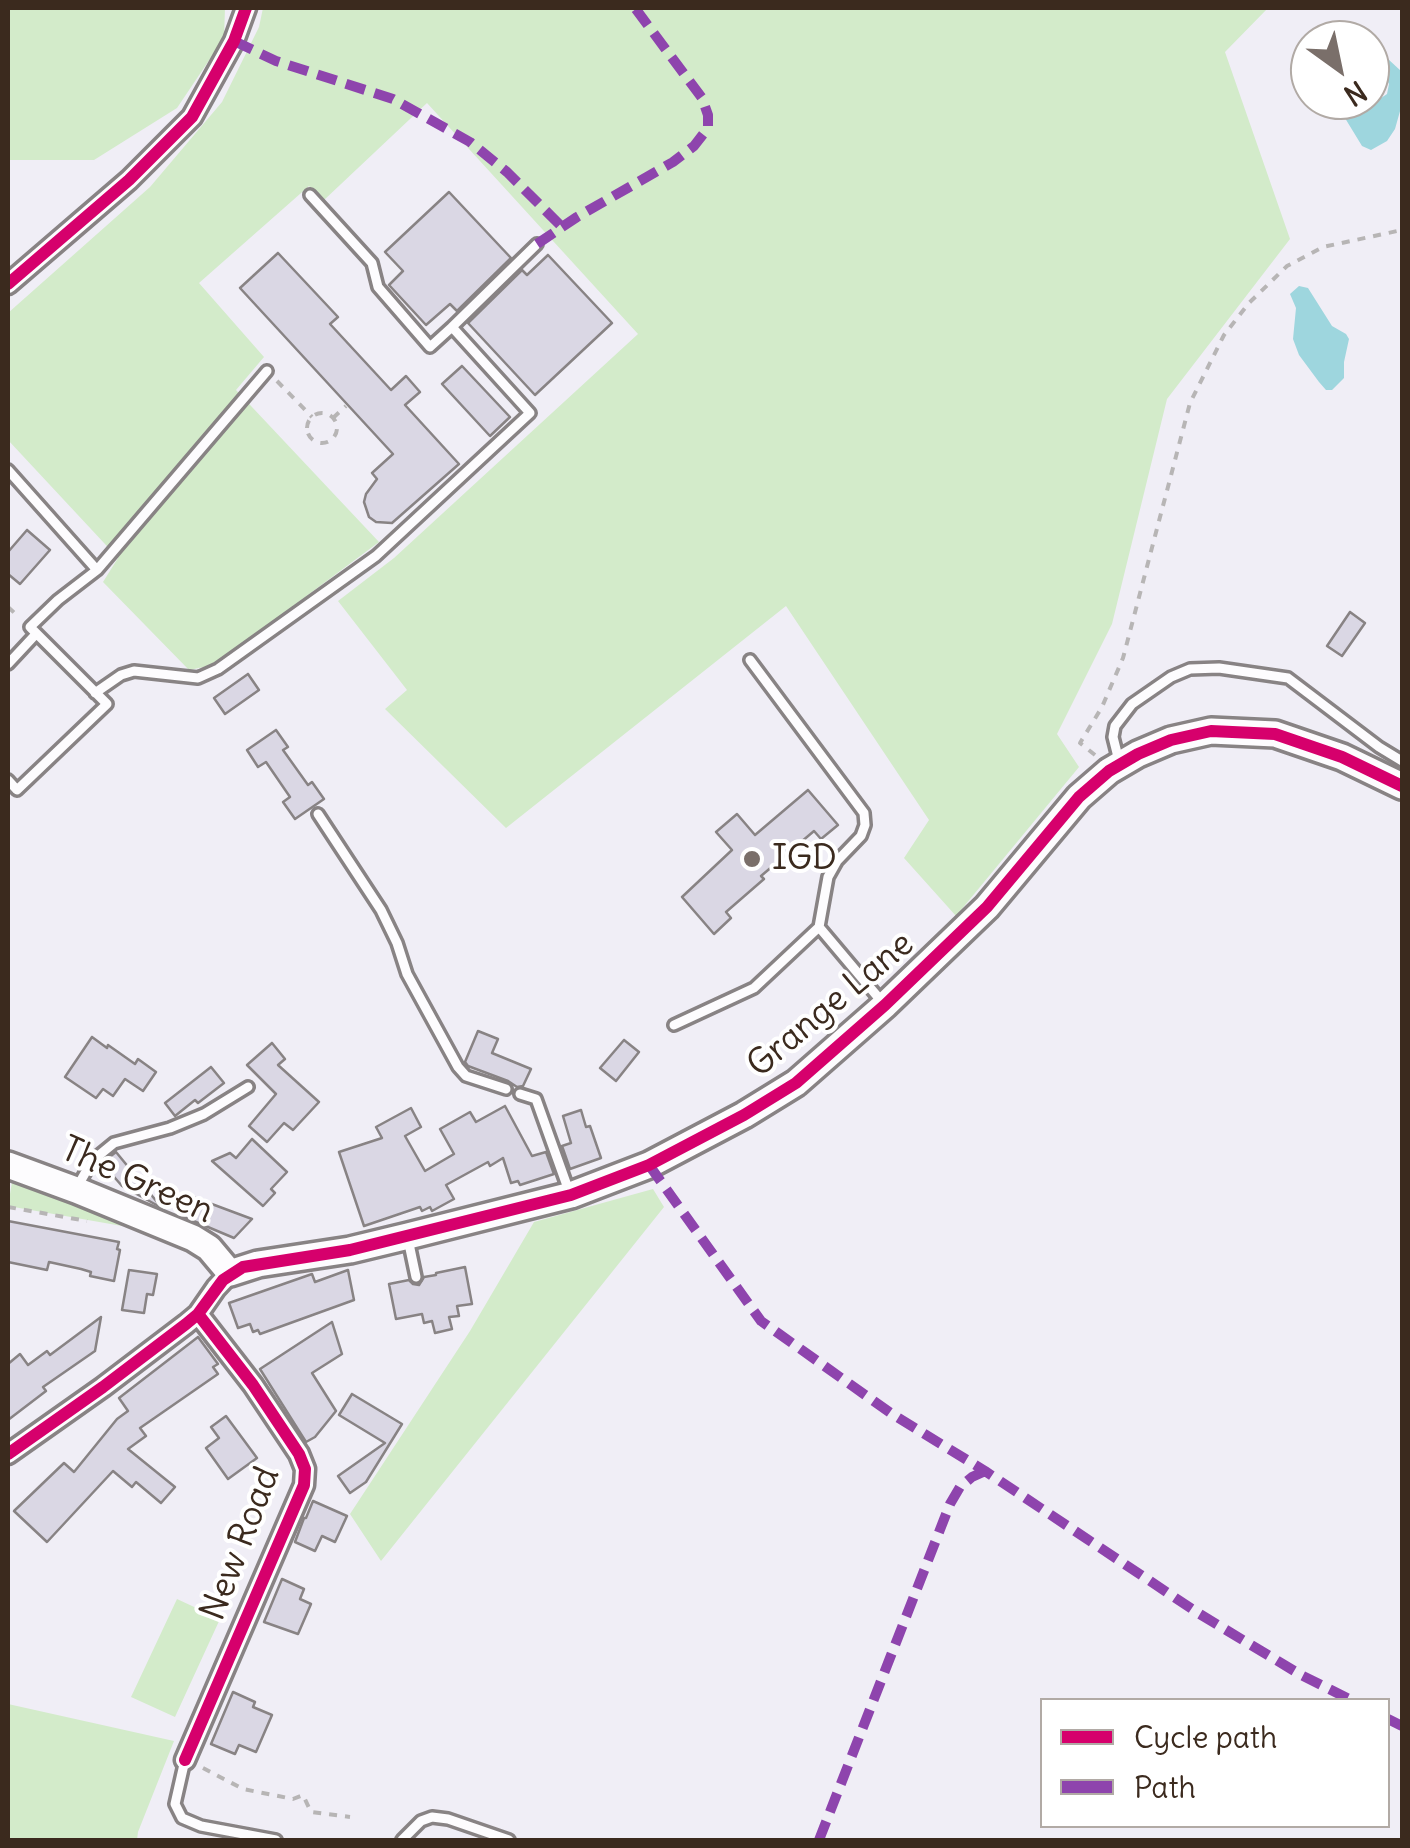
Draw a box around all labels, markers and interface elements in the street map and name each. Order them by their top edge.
north arrow [1290,20,1390,120]
text: N [1337,73,1373,114]
place label: IGD [772,838,837,880]
marker: IGD [741,848,763,870]
street label: Grange Lane [739,923,923,1087]
street label: The Green [54,1129,220,1233]
street label: New Road [193,1461,289,1627]
legend [1040,1698,1390,1828]
text: Cycle path [1134,1718,1277,1756]
text: Path [1134,1768,1196,1806]

